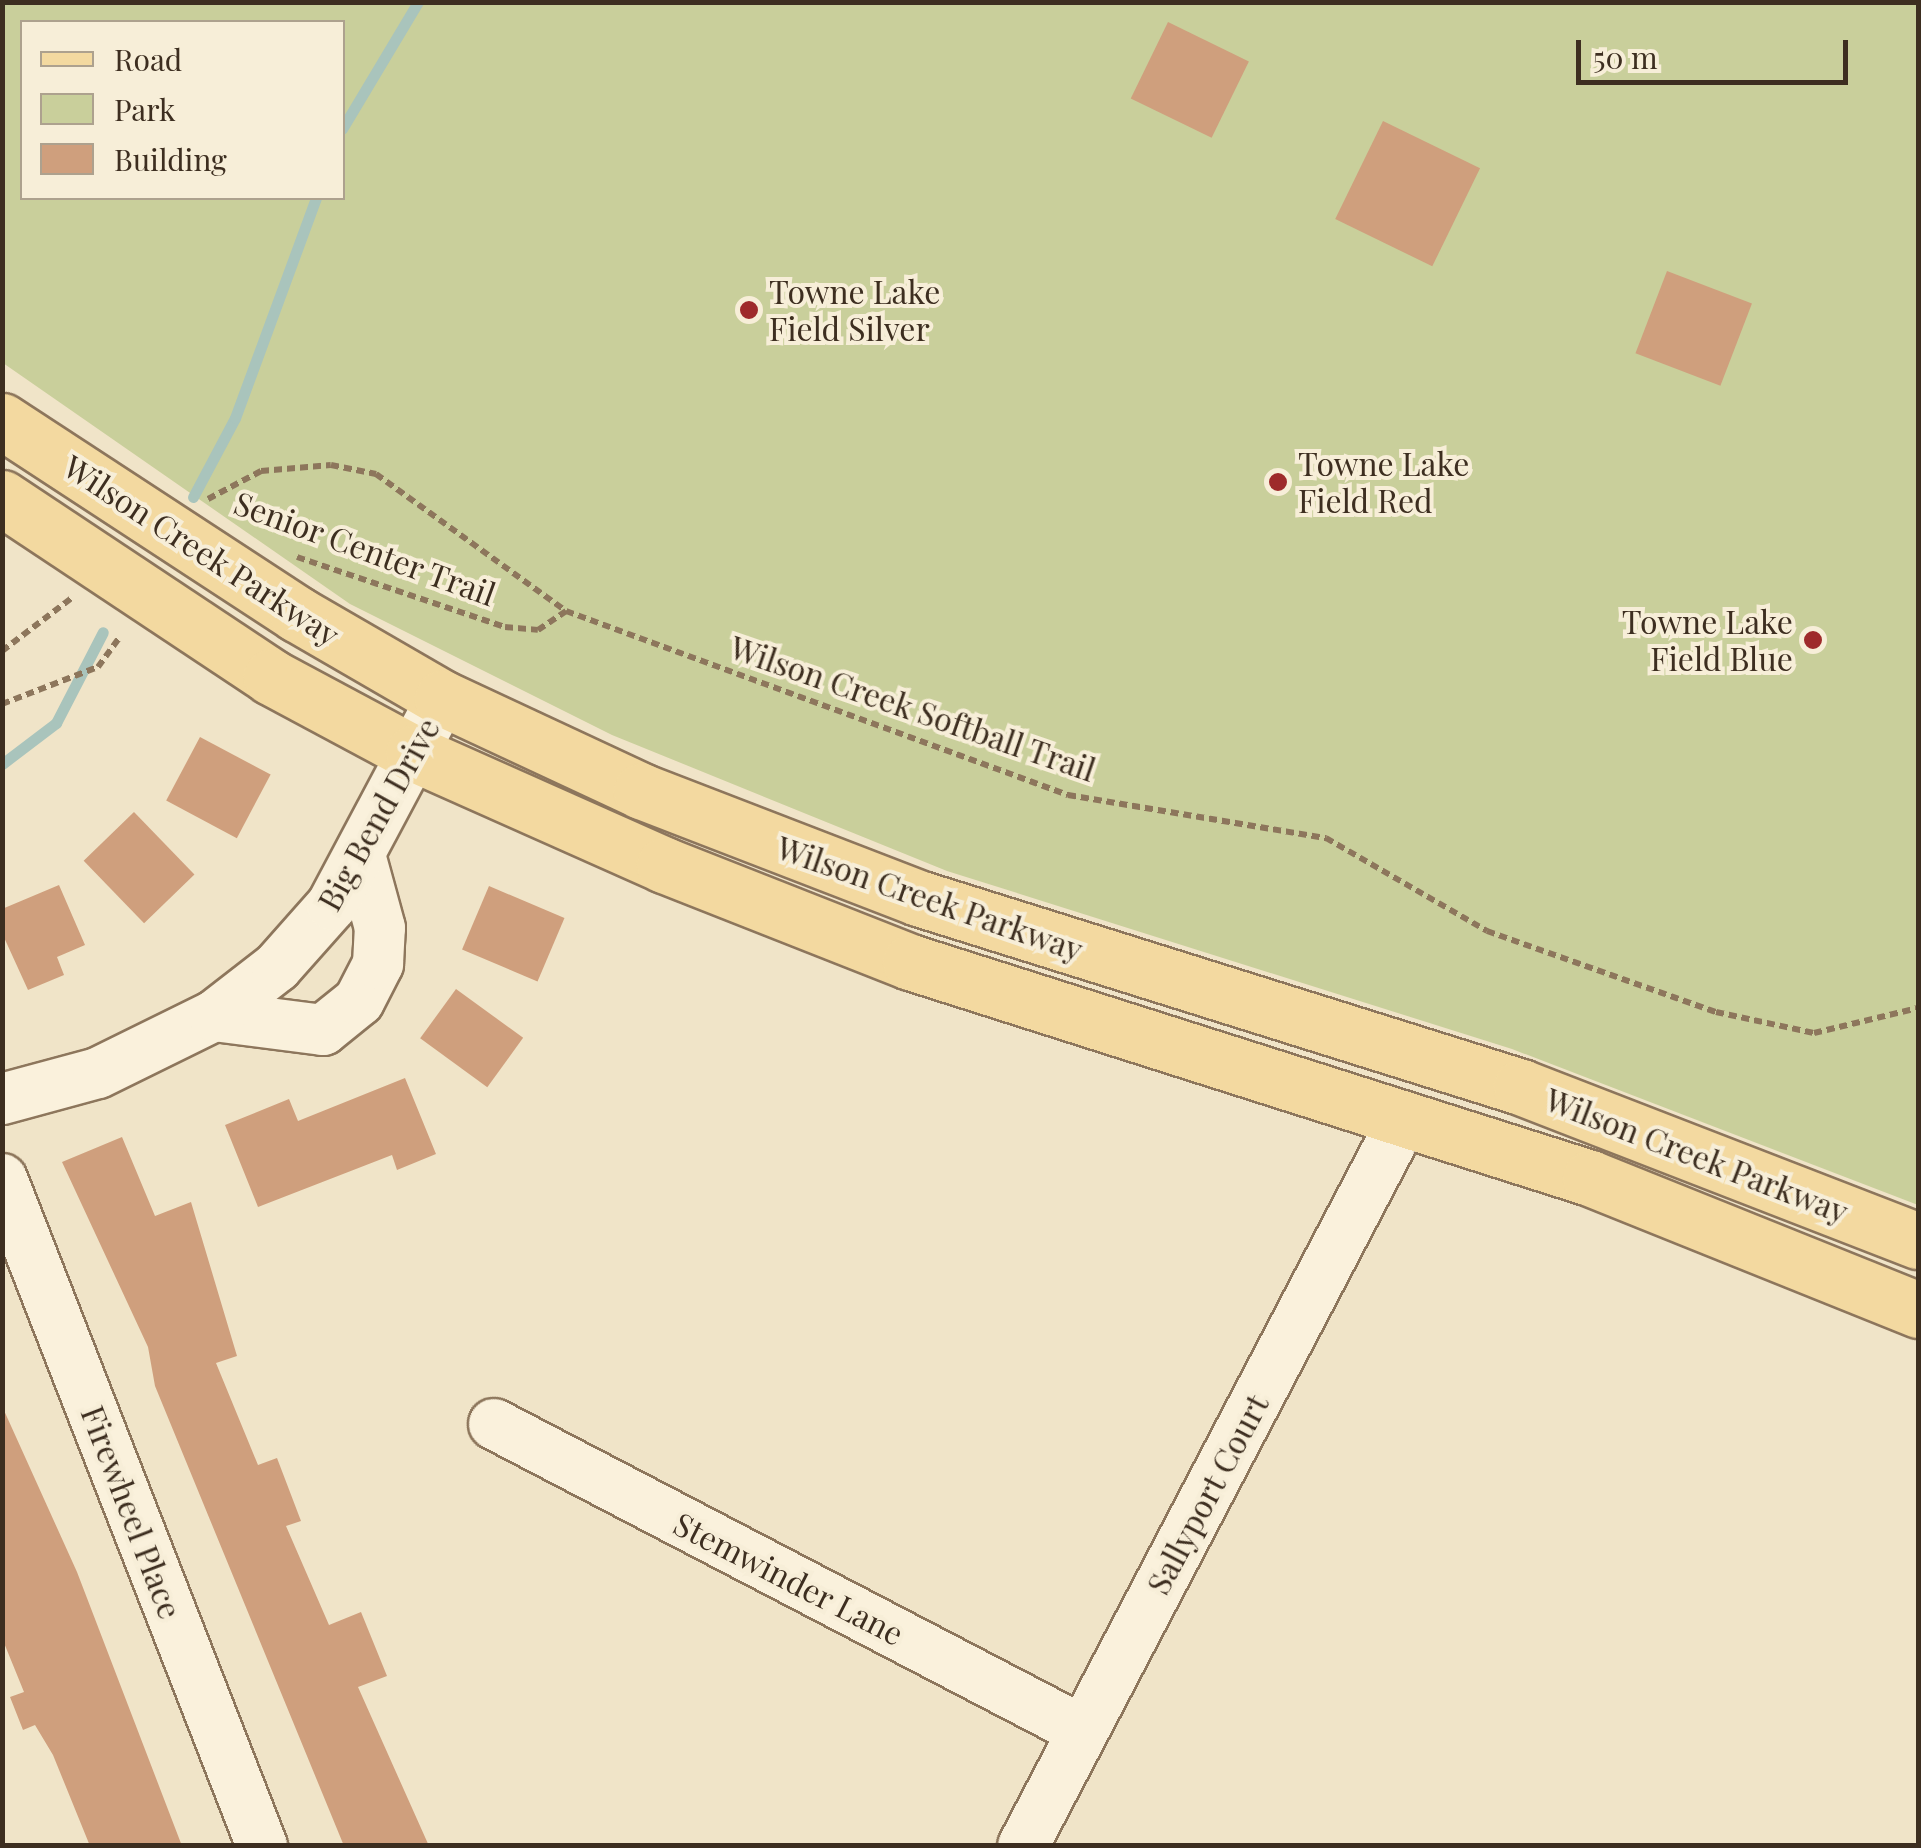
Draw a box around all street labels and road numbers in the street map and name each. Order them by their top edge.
street label: Wilson Creek Parkway [57,446,347,654]
street label: Senior Center Trail [228,483,502,613]
street label: Wilson Creek Softball Trail [725,627,1101,789]
street label: Big Bend Drive [309,711,447,917]
street label: Wilson Creek Parkway [772,828,1088,968]
street label: Wilson Creek Parkway [1540,1080,1854,1230]
street label: Sallyport Court [1138,1387,1276,1601]
street label: Firewheel Place [74,1400,190,1624]
street label: Stemwinder Lane [668,1503,910,1653]

